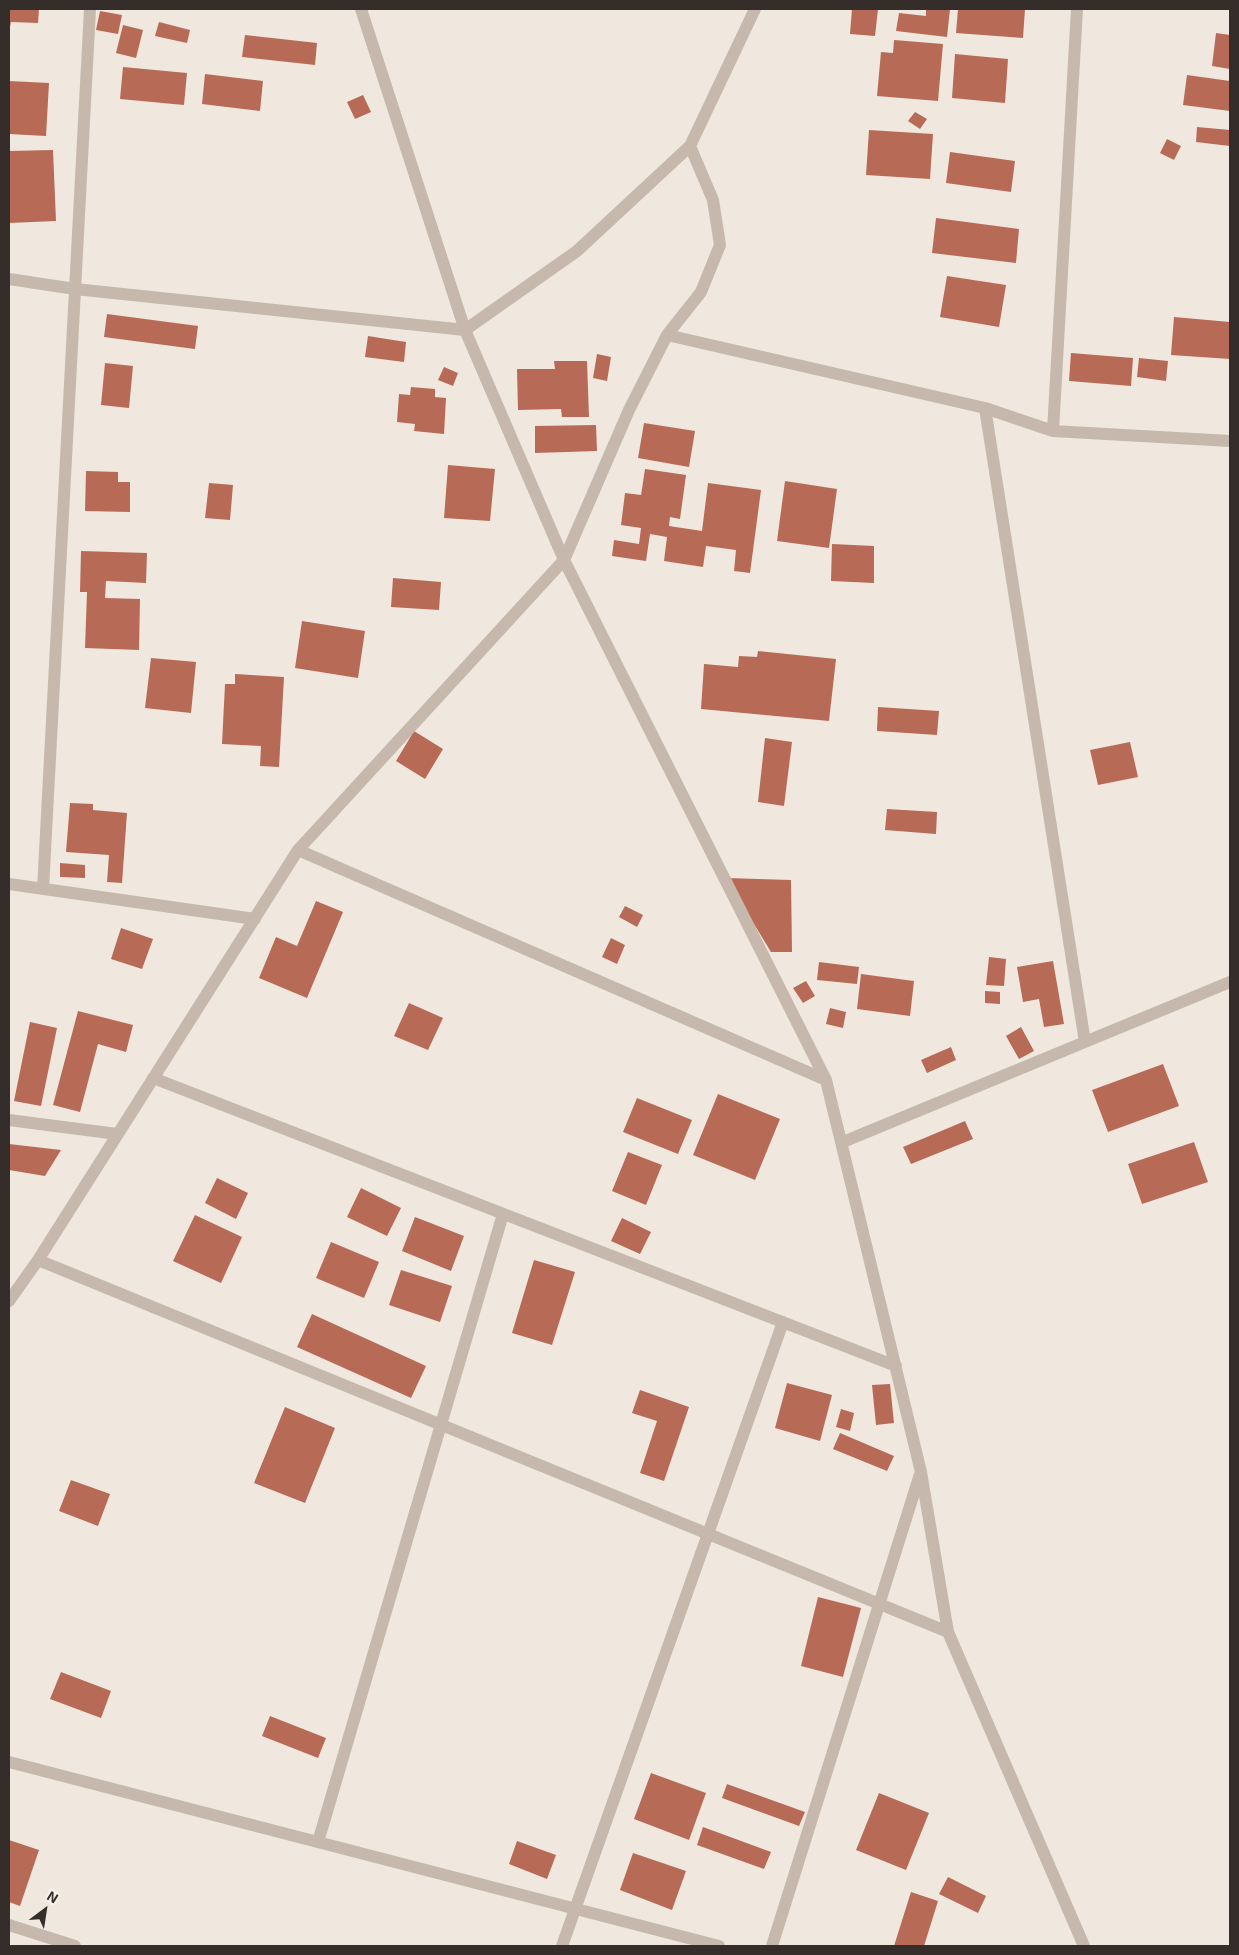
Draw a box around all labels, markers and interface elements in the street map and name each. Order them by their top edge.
north arrow [20,1885,70,1935]
text: N [44,1887,62,1907]

